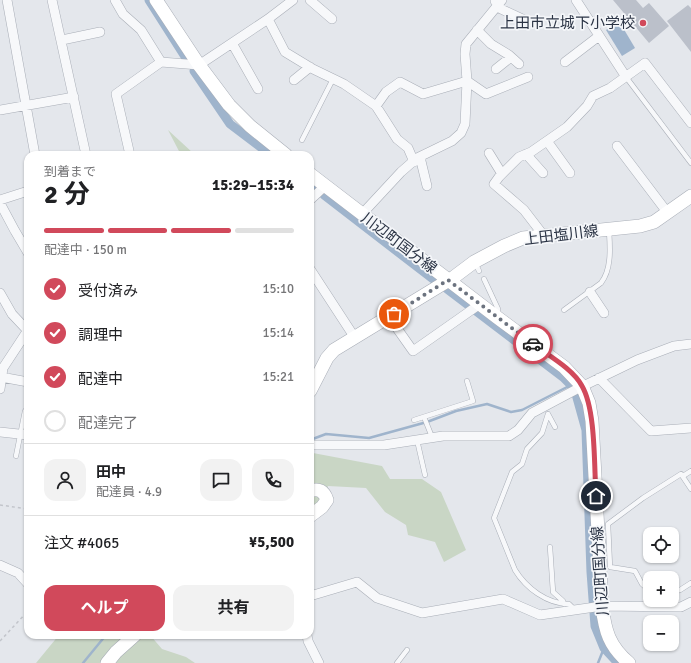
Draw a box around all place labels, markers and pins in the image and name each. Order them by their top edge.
place label: 上田市立城下小学校 [500,14,635,32]
marker: 上田市立城下小学校 [638,18,648,28]
pin [377,297,411,331]
pin [579,479,613,513]

